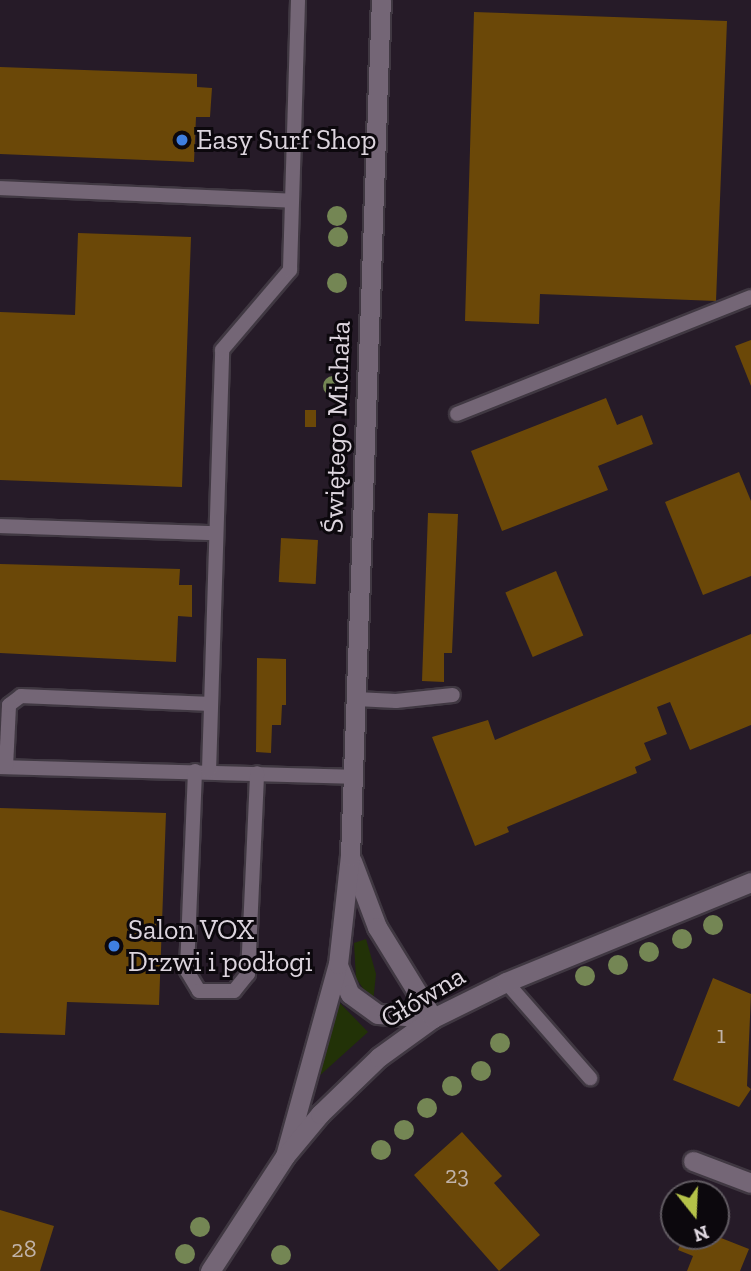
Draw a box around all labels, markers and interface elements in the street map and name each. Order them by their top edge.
place label: Easy Surf Shop [196,123,377,157]
marker: Easy Surf Shop [174,132,190,148]
street label: Świętego Michała [316,320,358,534]
place label: Salon VOX Drzwi i podłogi [128,913,313,979]
marker: Salon VOX Drzwi i podłogi [106,938,122,954]
street label: Główna [375,959,471,1035]
house number: 1 [716,1021,726,1049]
house number: 23 [445,1161,469,1189]
north arrow [660,1180,730,1250]
text: N [691,1220,711,1247]
house number: 28 [11,1235,37,1263]

